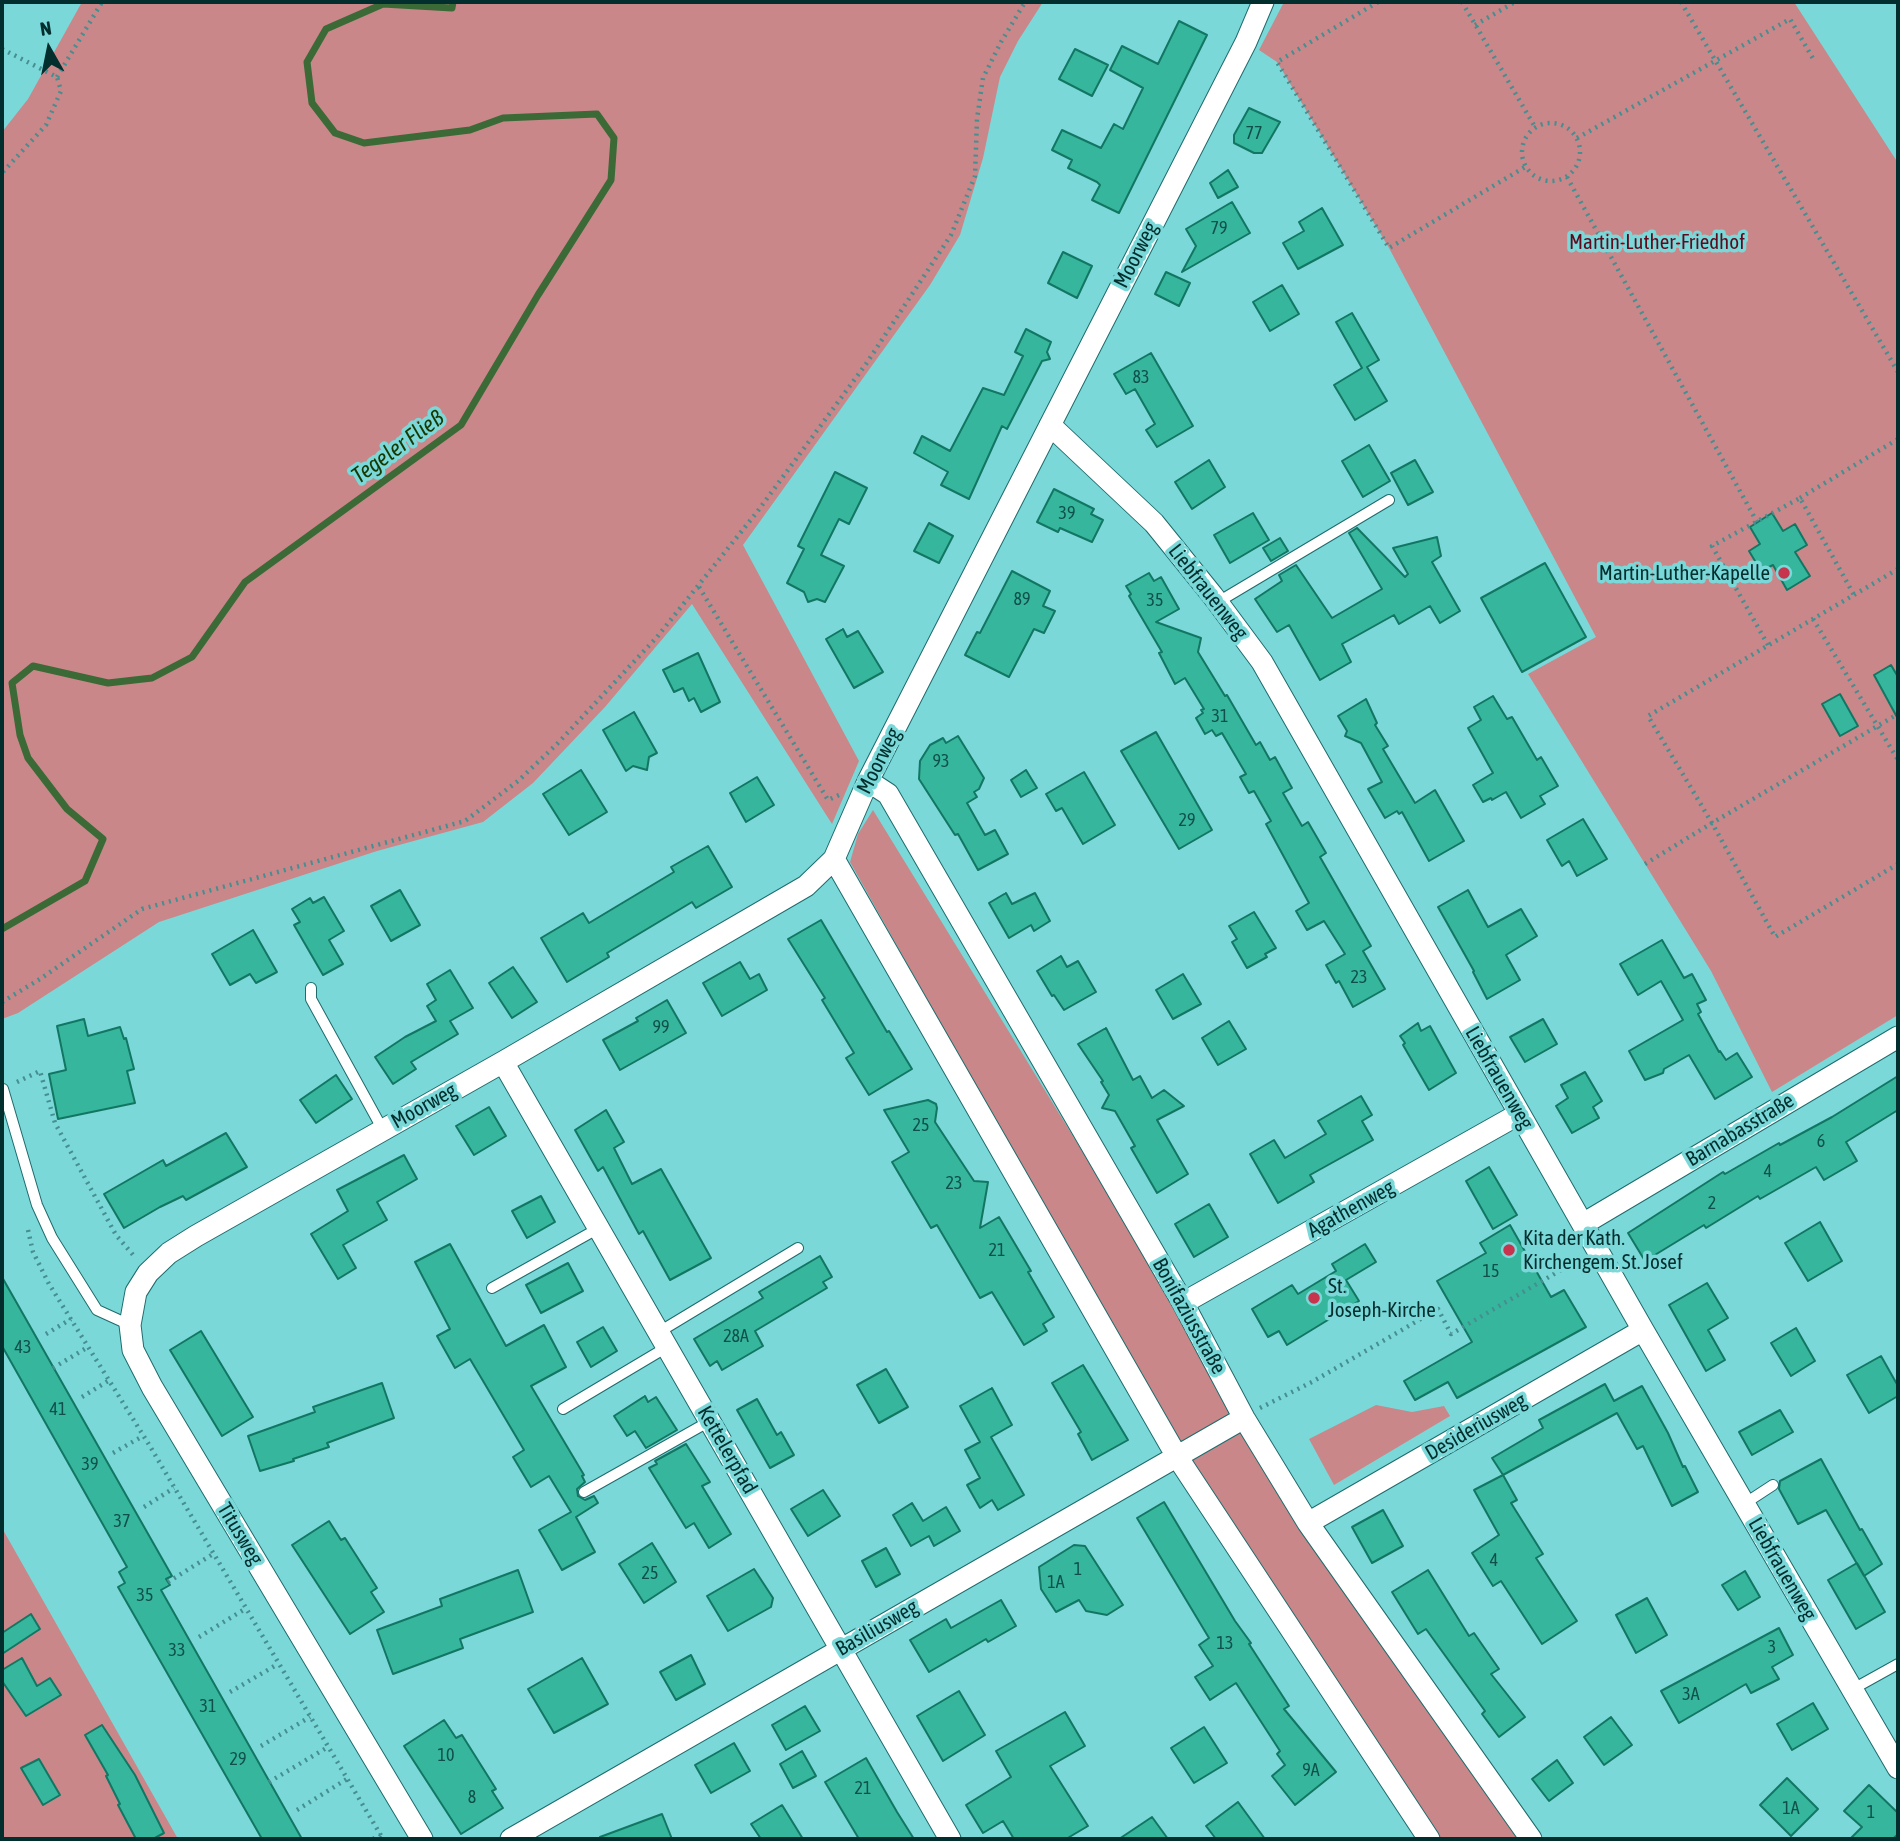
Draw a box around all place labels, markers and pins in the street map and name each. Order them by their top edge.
place label: Martin-Luther-Kapelle [1599,560,1770,586]
marker: Martin-Luther-Kapelle [1776,565,1792,581]
place label: Kita der Kath. Kirchengem. St. Josef [1523,1225,1683,1275]
marker: Kita der Kath. Kirchengem. St. Josef [1501,1242,1517,1258]
place label: St. Joseph-Kirche [1328,1273,1436,1323]
marker: St. Joseph-Kirche [1306,1290,1322,1306]

